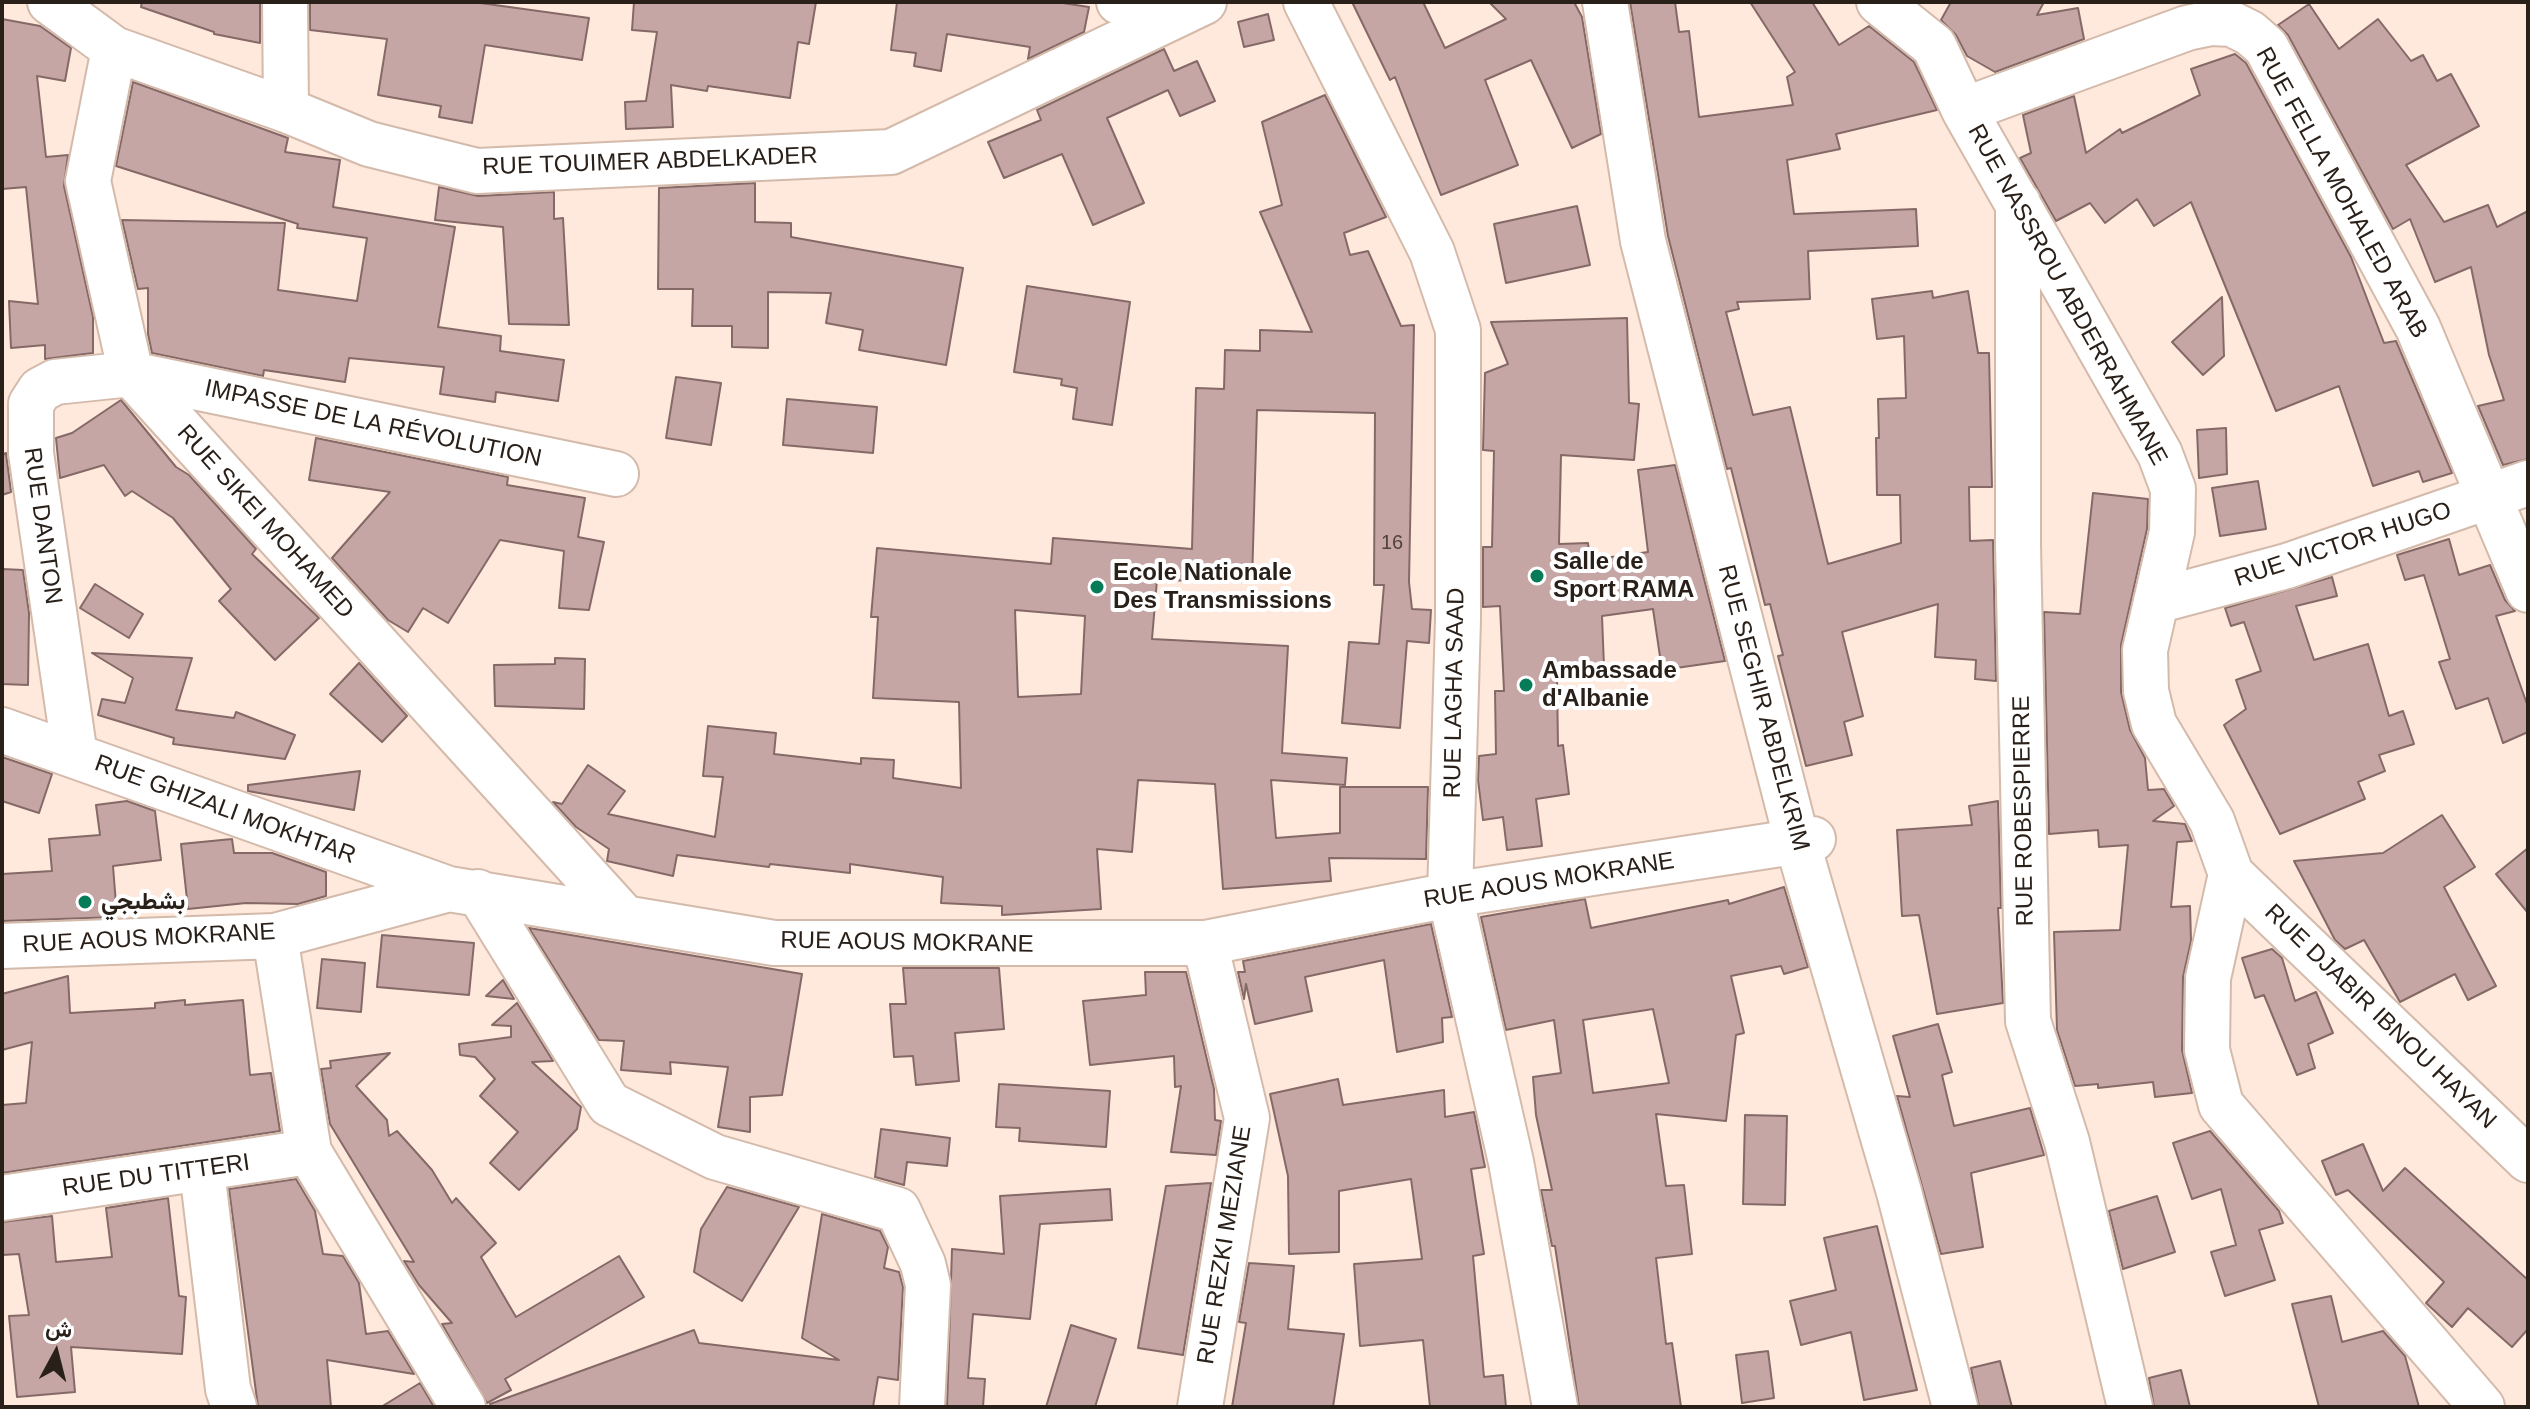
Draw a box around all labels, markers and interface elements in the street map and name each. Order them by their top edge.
street label: RUE FELLA MOHALED ARAB [2249,43,2433,343]
street label: RUE NASSROU ABDERRAHMANE [1961,119,2173,471]
street label: RUE TOUIMER ABDELKADER [482,142,818,182]
street label: IMPASSE DE LA RÉVOLUTION [202,374,544,474]
street label: RUE SIKEI MOHAMED [170,419,360,625]
street label: RUE DANTON [17,446,67,606]
street label: RUE VICTOR HUGO [2231,496,2455,594]
house number: 16 [1381,531,1403,555]
place label: Salle de Sport RAMA [1553,548,1694,604]
place label: Ecole Nationale Des Transmissions [1113,559,1332,615]
street label: RUE SEGHIR ABDELKRIM [1711,562,1815,854]
marker: Salle de Sport RAMA [1528,567,1546,585]
marker: Ecole Nationale Des Transmissions [1088,578,1106,596]
street label: RUE LAGHA SAAD [1439,587,1471,799]
place label: Ambassade d'Albanie [1542,657,1677,713]
marker: Ambassade d'Albanie [1517,676,1535,694]
street label: RUE ROBESPIERRE [2008,695,2040,927]
street label: RUE GHIZALI MOKHTAR [91,749,359,871]
street label: RUE AOUS MOKRANE [1422,847,1676,915]
place label: بشطبجي [101,888,185,916]
marker: بشطبجي [76,893,94,911]
street label: RUE DJABIR IBNOU HAYAN [2258,899,2502,1135]
street label: RUE AOUS MOKRANE [22,918,276,960]
street label: RUE AOUS MOKRANE [780,926,1034,960]
street label: RUE REZKI MEZIANE [1192,1124,1258,1366]
street label: RUE DU TITTERI [60,1149,252,1203]
north arrow [16,1313,96,1393]
text: ش [44,1315,74,1343]

